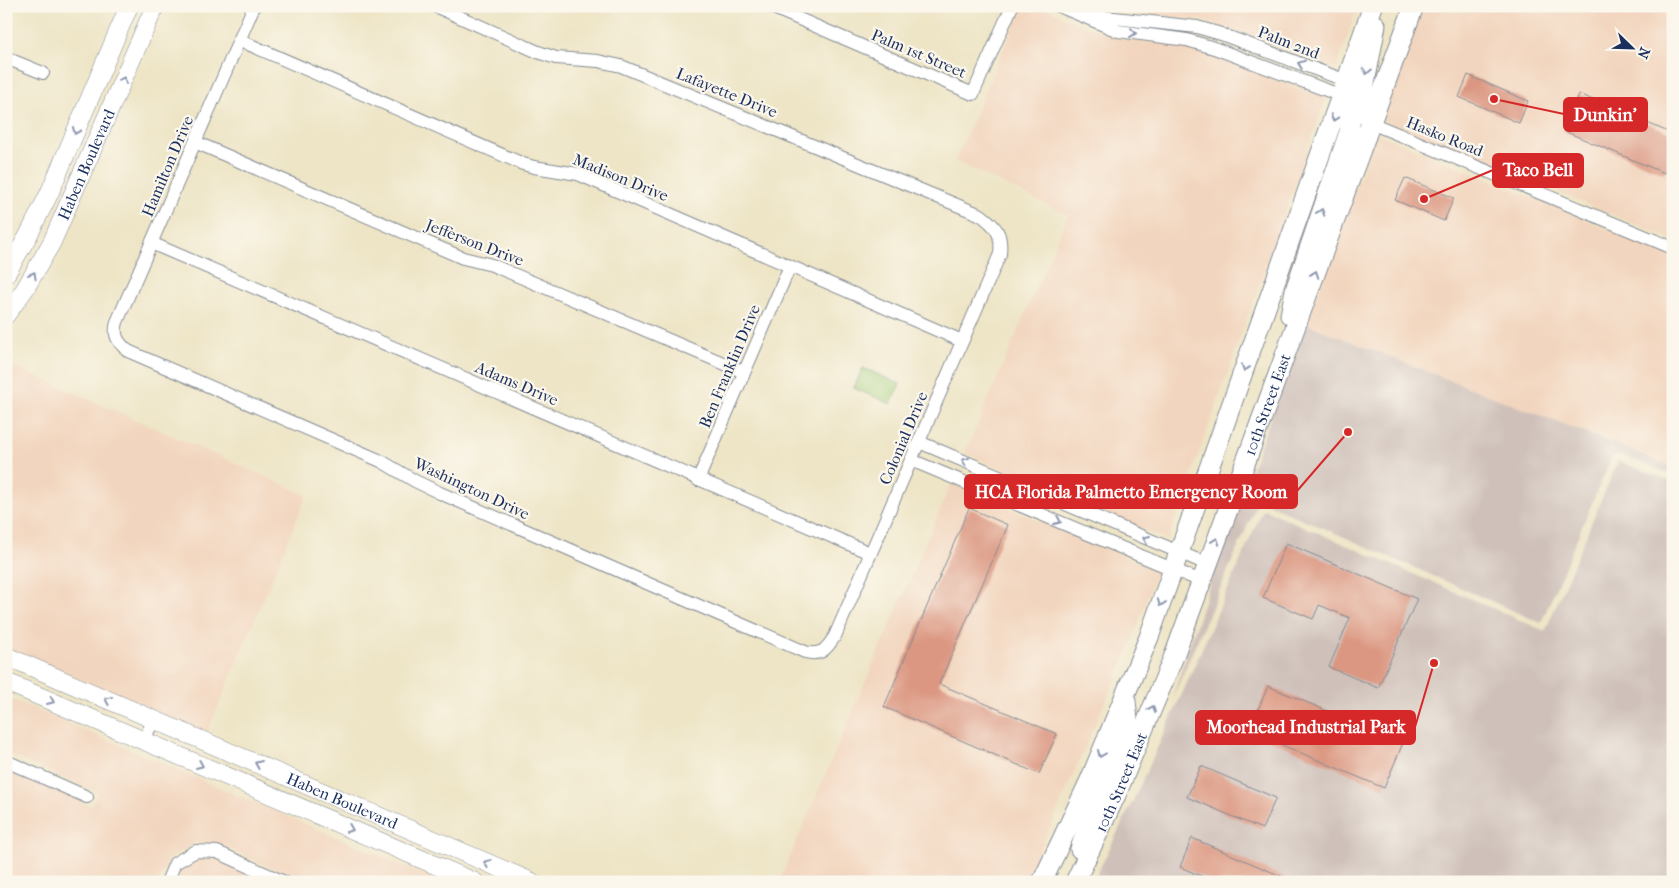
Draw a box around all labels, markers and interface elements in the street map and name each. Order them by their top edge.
street label: Palm 2nd [1255,22,1322,63]
north arrow [1606,22,1656,72]
street label: Palm 1st Street [869,25,969,82]
one-way arrow [1130,27,1138,38]
text: N [1633,45,1653,61]
one-way arrow [1297,60,1306,70]
street label: Lafayette Drive [673,64,780,121]
one-way arrow [1363,67,1373,76]
one-way arrow [117,76,128,85]
callout: Dunkin' [1564,98,1647,131]
text: Dunkin' [1573,105,1637,126]
street label: Haben Boulevard [54,106,119,223]
street label: Hasko Road [1404,112,1486,161]
street label: Hamilton Drive [138,113,197,220]
one-way arrow [1330,113,1340,122]
one-way arrow [71,126,82,135]
street label: Madison Drive [570,150,671,205]
callout: Taco Bell [1493,154,1583,187]
text: Taco Bell [1502,160,1574,181]
one-way arrow [1316,209,1326,217]
street label: Jefferson Drive [421,214,527,270]
one-way arrow [1309,270,1319,279]
one-way arrow [27,271,37,280]
street label: Ben Franklin Drive [695,302,764,431]
street label: 10th Street East [1240,351,1295,458]
street label: Adams Drive [472,357,561,409]
one-way arrow [1241,363,1251,371]
street label: Colonial Drive [875,389,932,488]
street label: Washington Drive [410,453,533,524]
one-way arrow [961,457,969,467]
callout: HCA Florida Palmetto Emergency Room [965,475,1297,508]
text: HCA Florida Palmetto Emergency Room [975,482,1288,503]
one-way arrow [1053,514,1062,525]
one-way arrow [1142,534,1151,545]
one-way arrow [1210,537,1220,546]
one-way arrow [1157,598,1167,607]
one-way arrow [46,694,55,705]
one-way arrow [104,696,113,707]
one-way arrow [1146,705,1156,714]
callout: Moorhead Industrial Park [1196,711,1415,744]
text: Moorhead Industrial Park [1205,717,1406,738]
street label: 10th Street East [1091,729,1151,835]
one-way arrow [1097,749,1108,758]
one-way arrow [195,759,204,770]
one-way arrow [254,760,263,771]
street label: Haben Boulevard [284,769,401,833]
one-way arrow [345,822,354,833]
one-way arrow [483,858,492,869]

